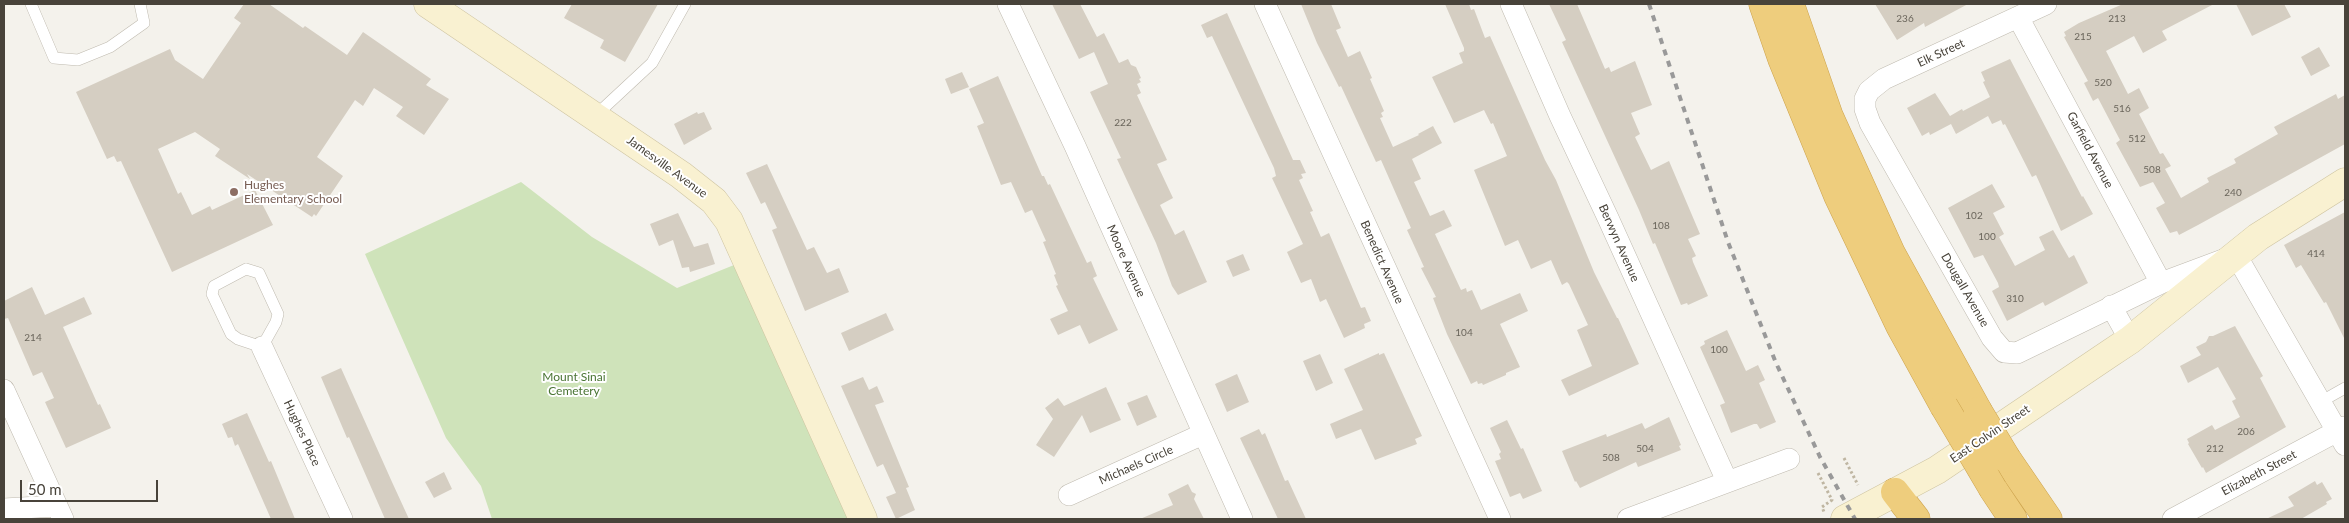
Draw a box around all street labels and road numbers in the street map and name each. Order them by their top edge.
street label: Elk Street [1915,36,1967,70]
street label: Garfield Avenue [2064,109,2116,191]
street label: Jamesville Avenue [624,133,710,201]
street label: Berwyn Avenue [1595,202,1643,284]
street label: Benedict Avenue [1357,218,1407,306]
street label: Moore Avenue [1104,223,1148,299]
street label: Dougall Avenue [1938,250,1992,330]
street label: Hughes Place [280,398,324,468]
street label: East Colvin Street [1947,402,2033,466]
street label: Michaels Circle [1097,442,1175,488]
street label: Elizabeth Street [2219,447,2299,499]

